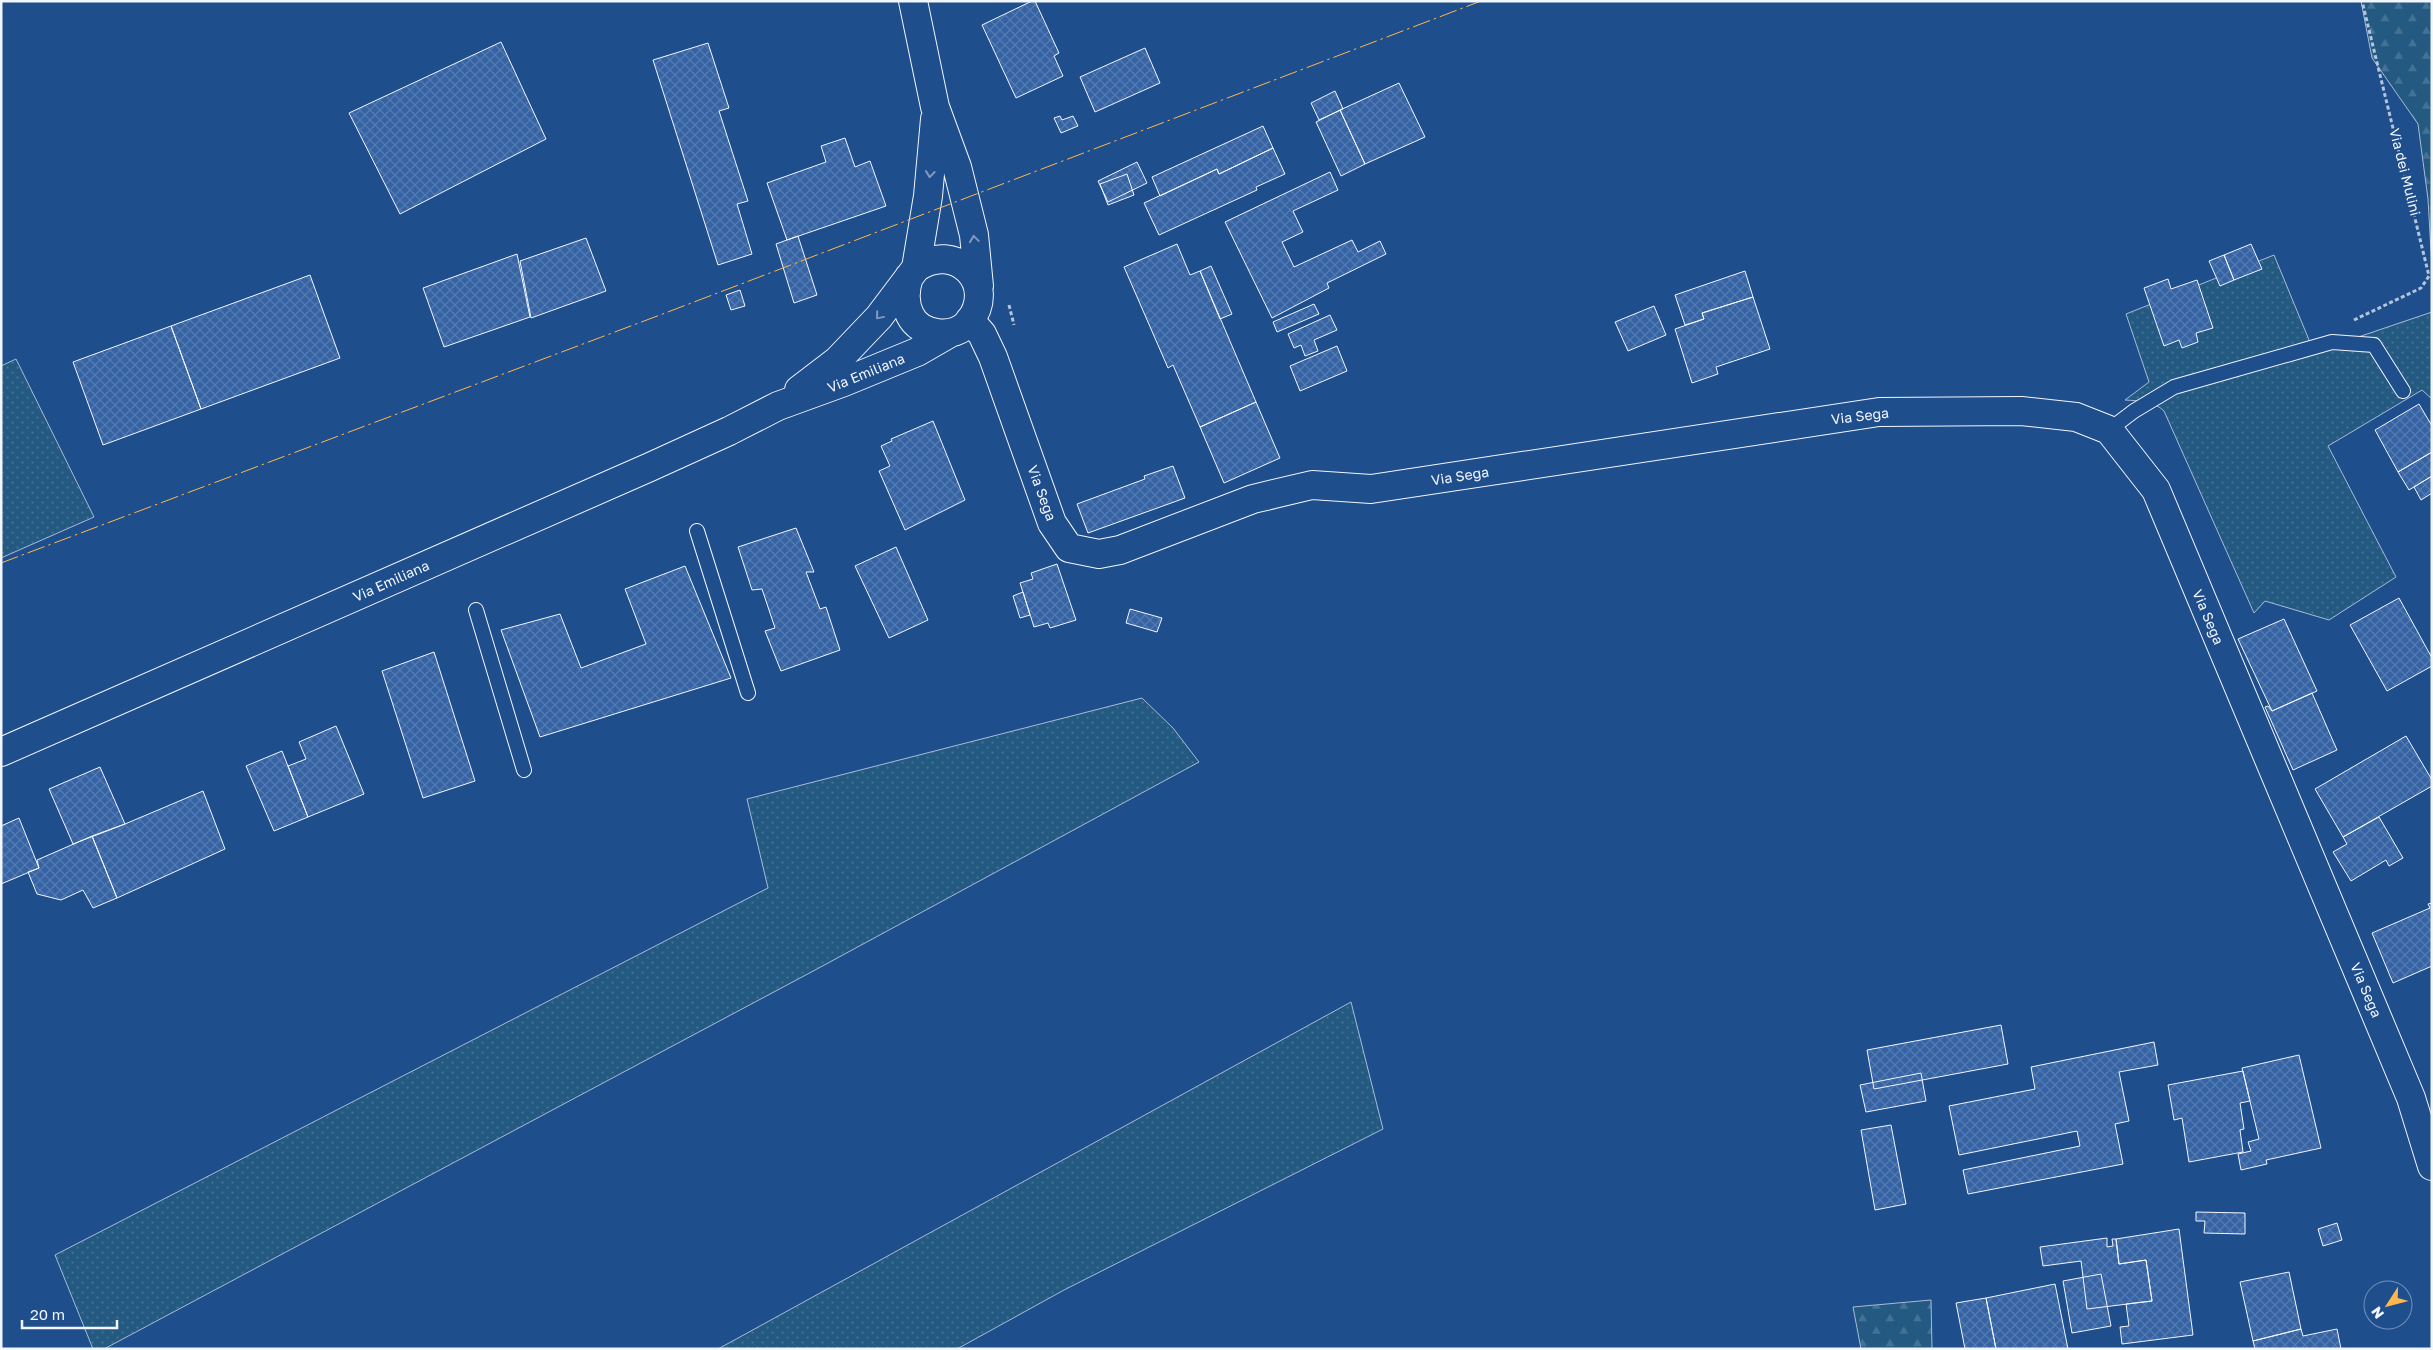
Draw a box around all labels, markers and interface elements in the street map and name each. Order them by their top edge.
street label: Via dei Mulini [2386,126,2425,217]
one-way arrow [925,170,936,178]
one-way arrow [969,235,980,243]
one-way arrow [876,310,885,319]
street label: Via Emiliana [825,349,907,396]
street label: Via Sega [1830,404,1890,427]
street label: Via Sega [1025,463,1060,523]
street label: Via Sega [1430,463,1490,488]
street label: Via Emiliana [350,556,432,605]
street label: Via Sega [2189,587,2228,647]
street label: Via Sega [2347,960,2386,1020]
north arrow [2363,1280,2413,1330]
scale bar [22,1298,118,1330]
text: N [2367,1304,2387,1322]
text: 20 m [30,1305,65,1323]

